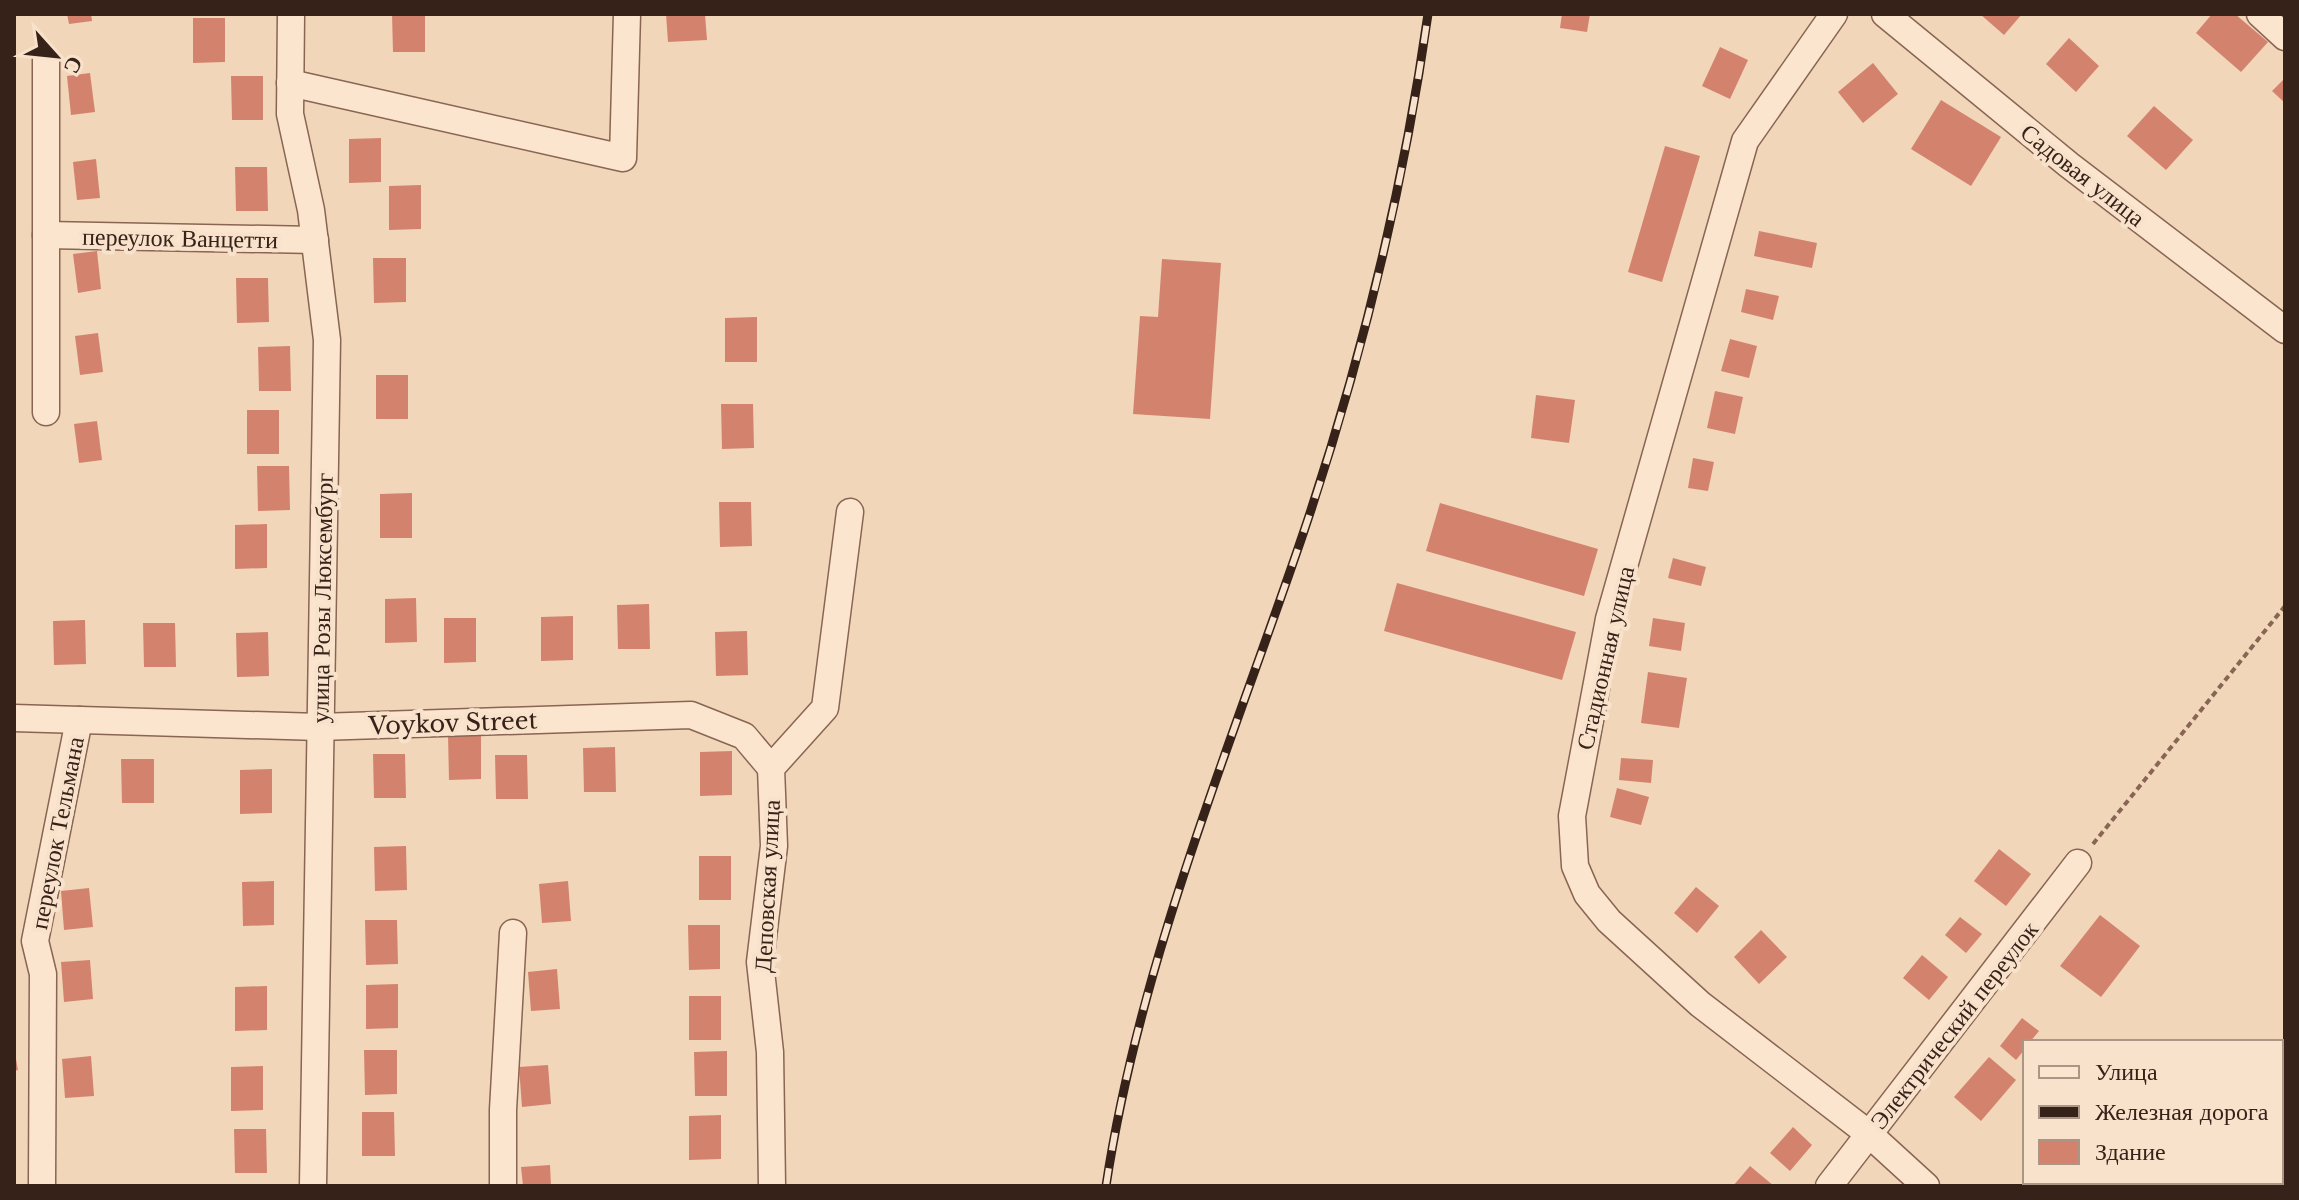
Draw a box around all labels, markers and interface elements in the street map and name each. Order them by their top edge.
north arrow [16,16,96,96]
text: С [58,52,89,78]
street label: Садовая улица [2015,117,2151,233]
street label: переулок Ванцетти [82,222,278,254]
street label: улица Розы Люксембург [305,472,339,724]
street label: Стадионная улица [1570,563,1640,753]
street label: Voykov Street [367,706,538,740]
street label: переулок Тельмана [24,734,90,932]
street label: Деповская улица [748,798,786,973]
street label: Электрический переулок [1864,915,2044,1135]
legend [2023,1040,2283,1184]
text: Улица [2095,1057,2158,1086]
text: Железная дорога [2095,1097,2269,1126]
text: Здание [2095,1137,2166,1166]

